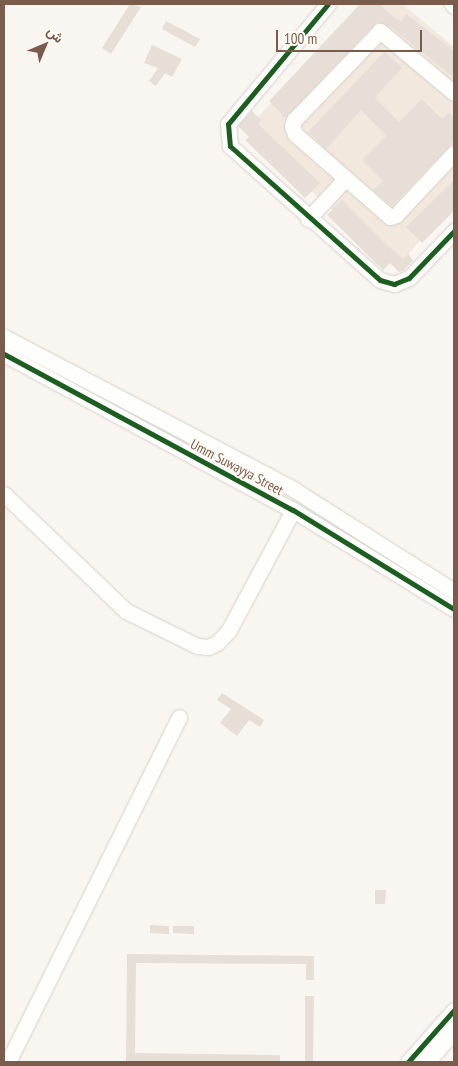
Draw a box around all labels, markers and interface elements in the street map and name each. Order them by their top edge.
north arrow [20,20,70,70]
scale bar [278,20,424,52]
text: ش [43,22,68,47]
text: 100 m [284,29,317,48]
street label: Umm Suwayya Street [188,435,286,499]

